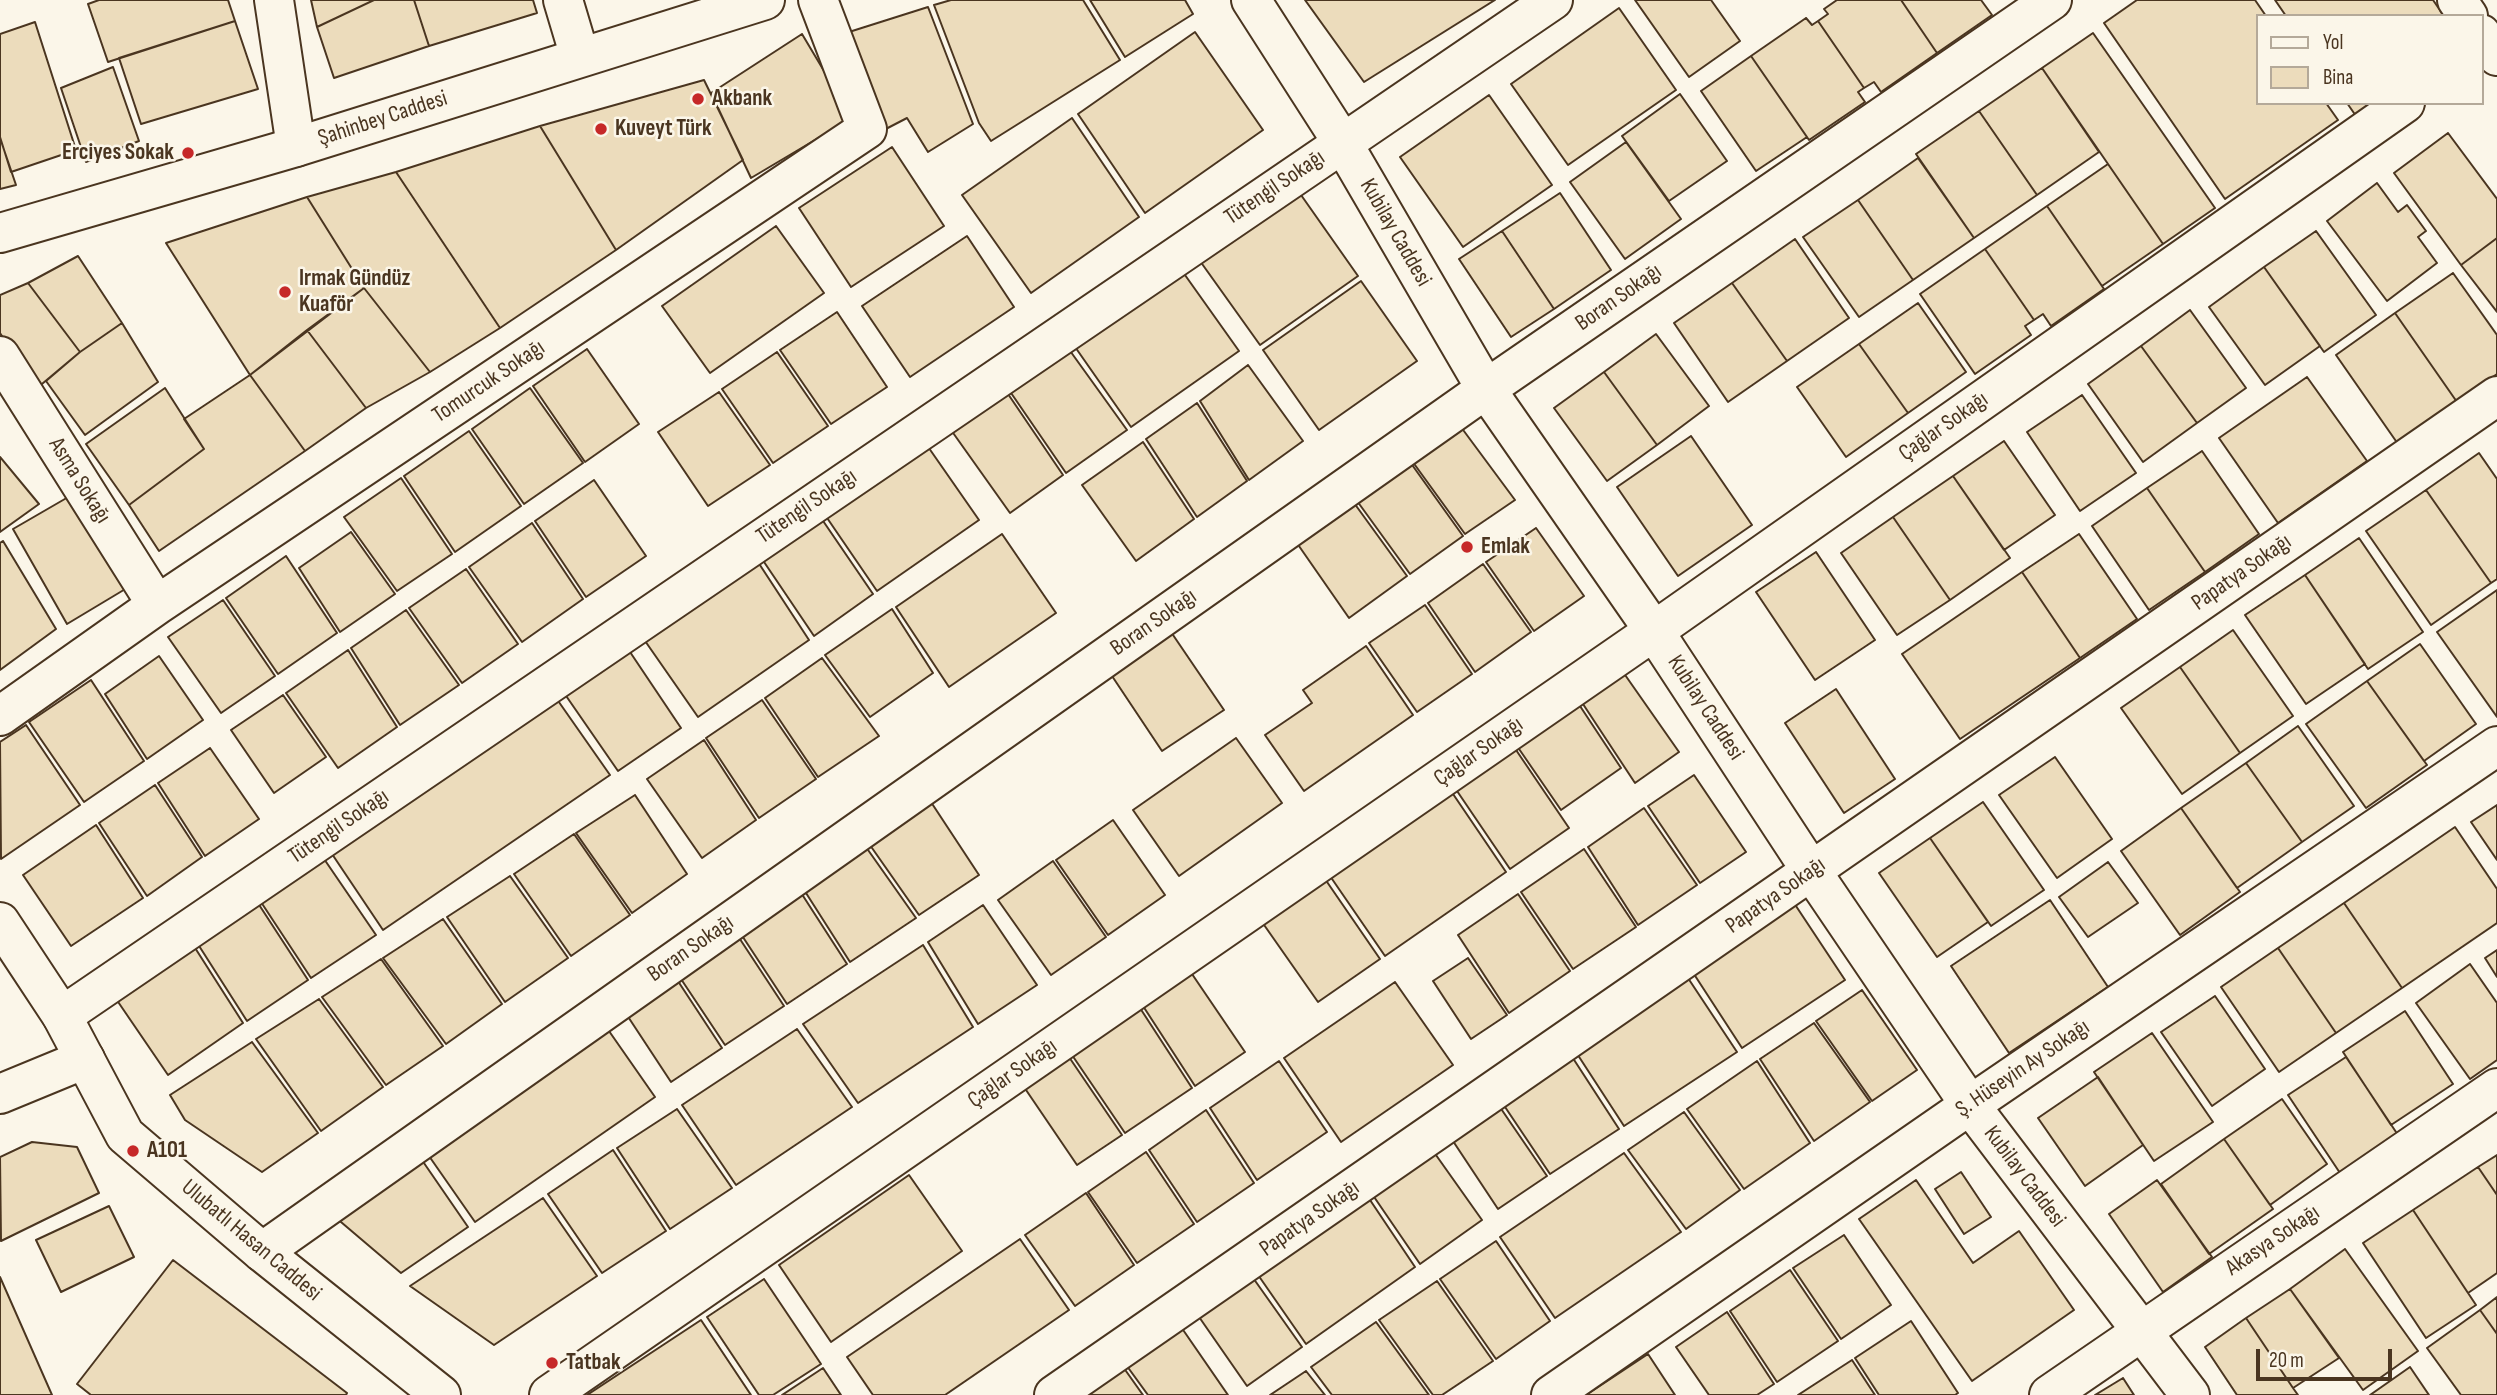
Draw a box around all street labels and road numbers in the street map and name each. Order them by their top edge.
street label: Şahinbey Caddesi [315,85,451,153]
street label: Tütengil Sokağı [1220,144,1330,232]
street label: Kubilay Caddesi [1353,174,1437,292]
street label: Boran Sokağı [1571,258,1667,338]
street label: Tomurcuk Sokağı [428,334,550,430]
street label: Çağlar Sokağı [1894,386,1994,468]
street label: Asma Sokağı [42,433,116,529]
street label: Tütengil Sokağı [752,463,862,551]
street label: Papatya Sokağı [2187,529,2297,617]
street label: Boran Sokağı [1106,583,1202,663]
street label: Kubilay Caddesi [1661,650,1749,766]
street label: Çağlar Sokağı [1429,711,1529,793]
street label: Tütengil Sokağı [284,783,394,871]
street label: Papatya Sokağı [1721,852,1831,940]
street label: Boran Sokağı [643,909,739,989]
street label: Ş. Hüseyin Ay Sokağı [1951,1014,2095,1124]
street label: Çağlar Sokağı [963,1033,1063,1115]
street label: Kubilay Caddesi [1977,1121,2071,1233]
street label: Ulubatlı Hasan Caddesi [175,1174,327,1308]
street label: Papatya Sokağı [1255,1175,1365,1263]
street label: Akasya Sokağı [2221,1200,2325,1282]

